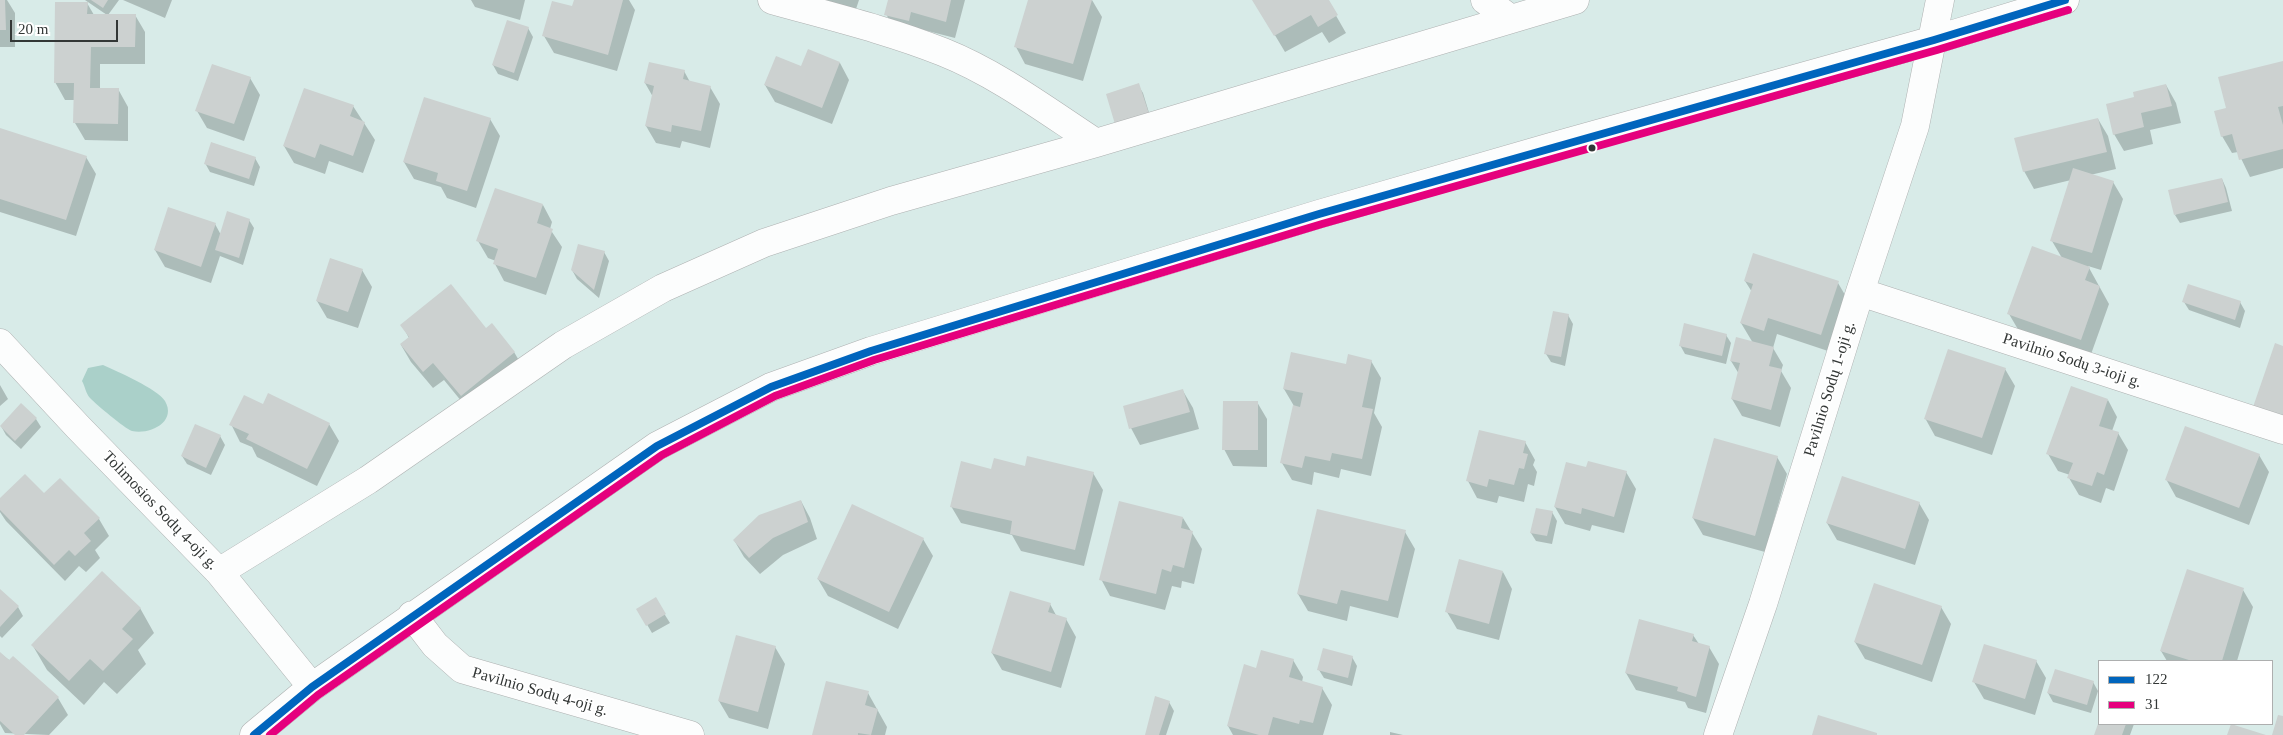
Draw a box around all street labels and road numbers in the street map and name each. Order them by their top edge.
street label: Pavilnio Sodų 1-oji g. [1800,319,1860,459]
street label: Pavilnio Sodų 3-ioji g. [2000,329,2144,393]
street label: Tolimosios Sodų 4-oji g. [98,448,222,574]
street label: Pavilnio Sodų 4-oji g. [470,663,610,721]

